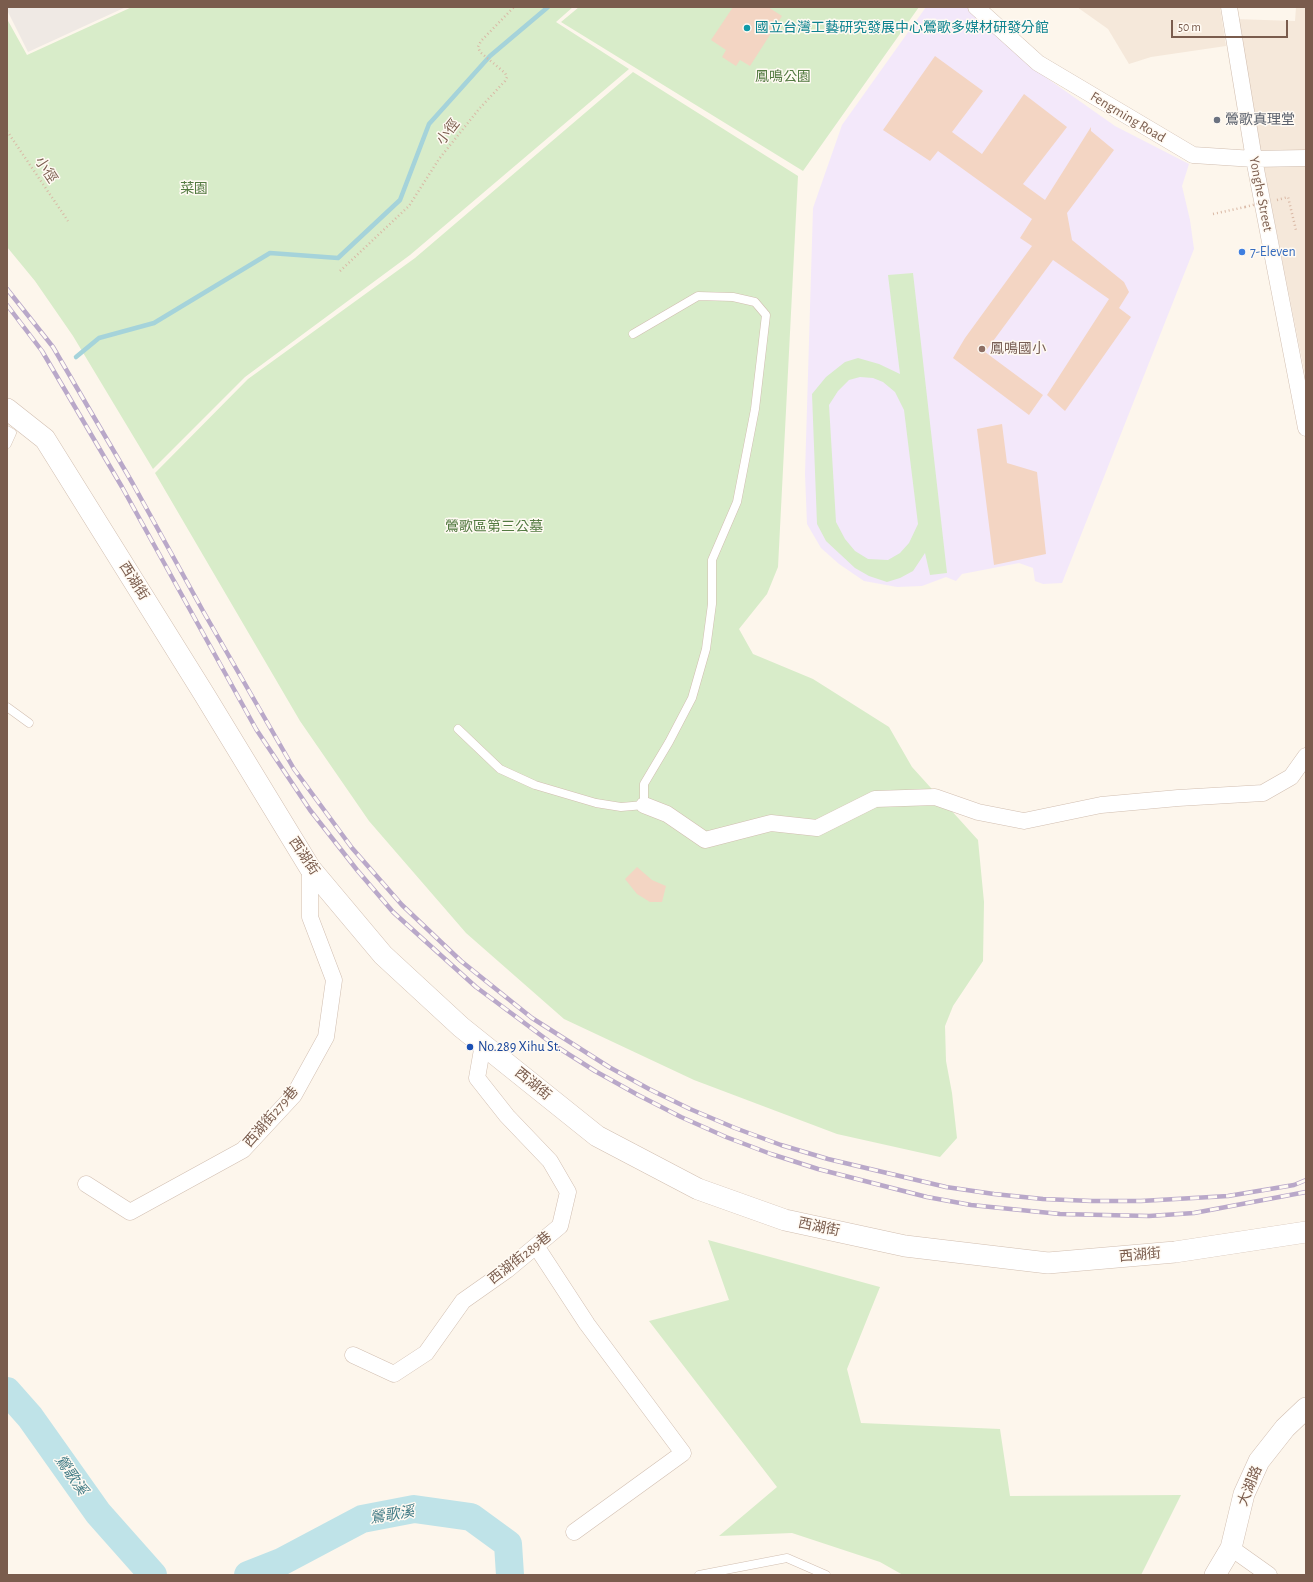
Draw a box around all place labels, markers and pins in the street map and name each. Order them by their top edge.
place label: 國立台灣工藝研究發展中心鶯歌多媒材研發分館 [755,20,1049,36]
marker: 國立台灣工藝研究發展中心鶯歌多媒材研發分館 [742,23,752,33]
place label: 鶯歌真理堂 [1225,112,1295,128]
marker: 鶯歌真理堂 [1212,115,1222,125]
place label: 7-Eleven [1250,244,1296,260]
marker: 7-Eleven [1237,247,1247,257]
place label: 鳳鳴國小 [990,341,1046,357]
marker: 鳳鳴國小 [977,344,987,354]
place label: No.289 Xihu St. [478,1039,561,1055]
marker: No.289 Xihu St. [465,1042,475,1052]

